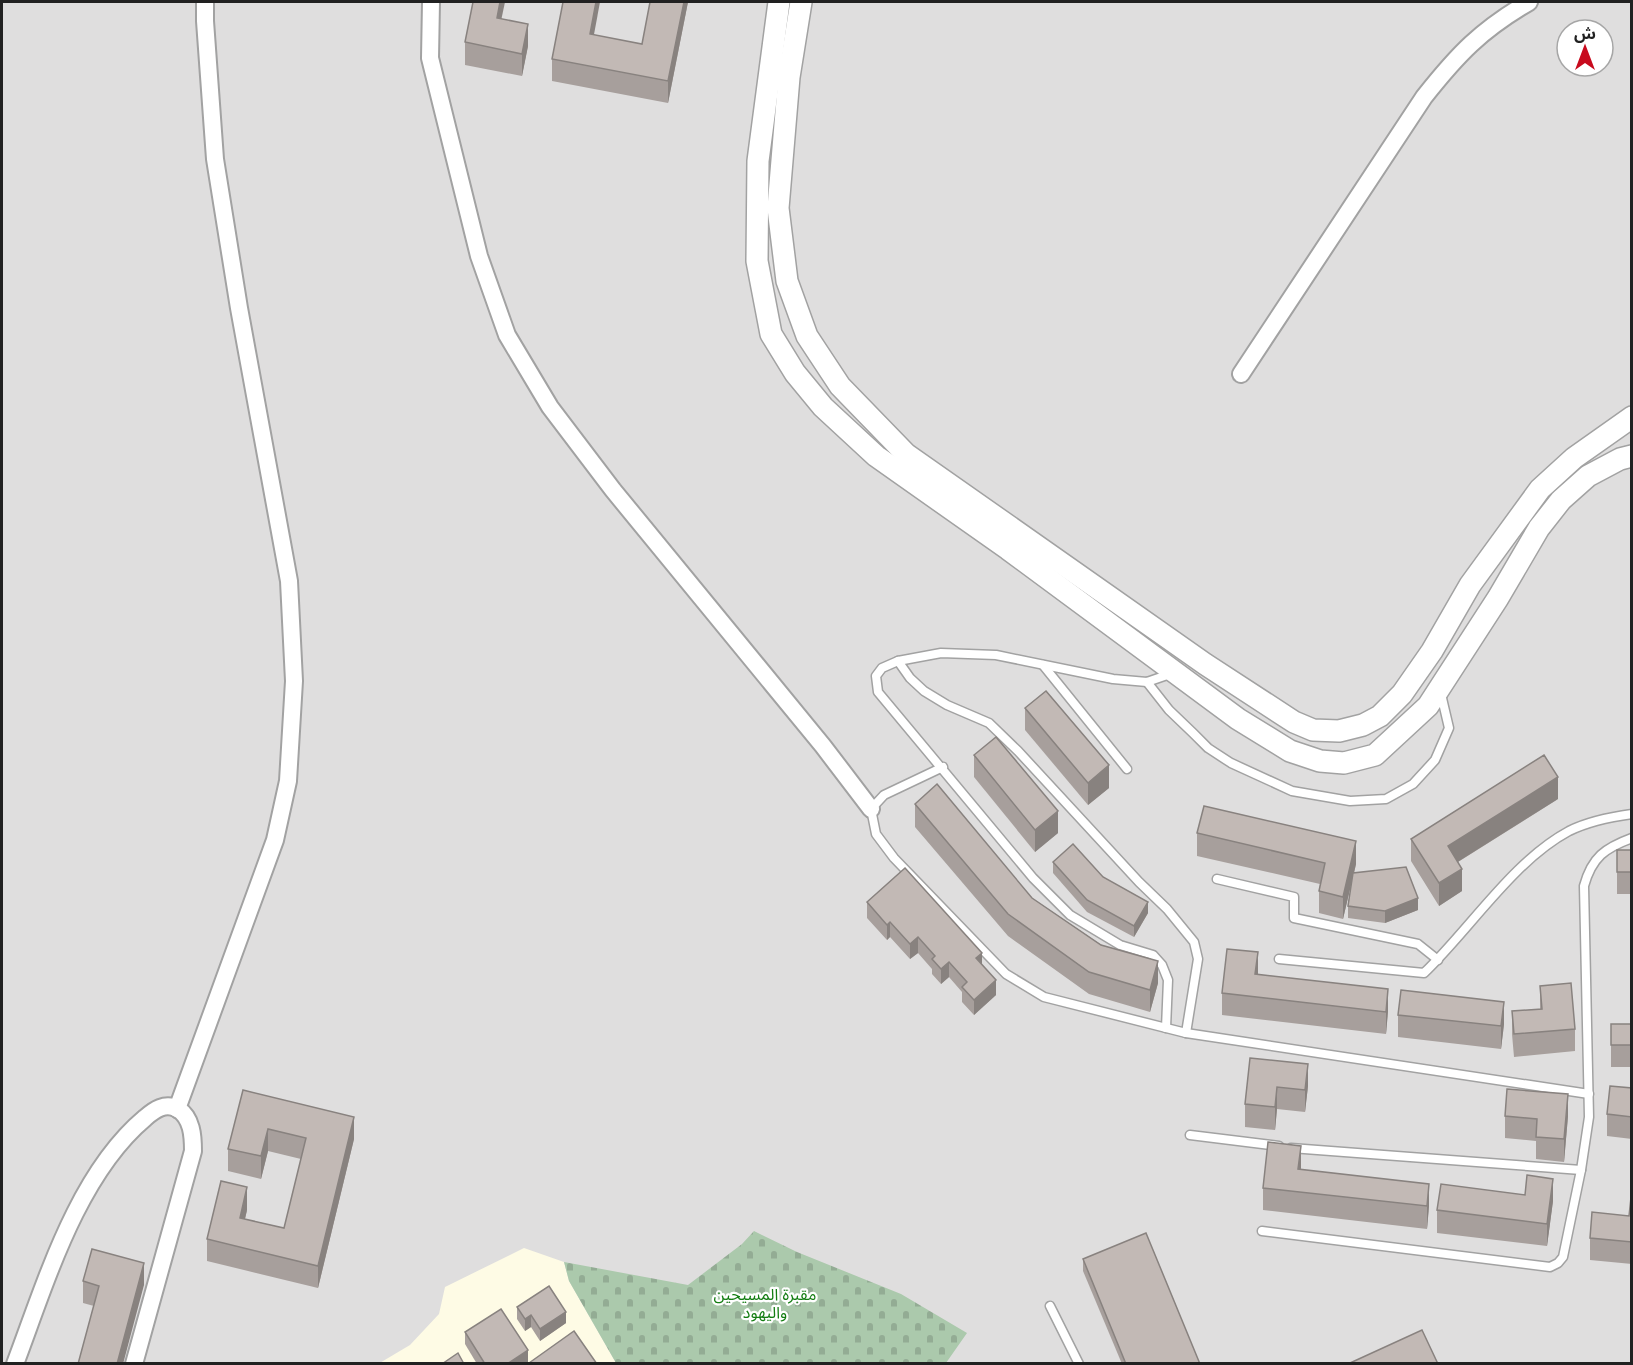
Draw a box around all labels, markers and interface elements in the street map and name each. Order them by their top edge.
north arrow [1555,18,1615,78]
text: ش [1574,22,1596,44]
park label: مقبرة المسيحين واليهود [714,1283,816,1323]

